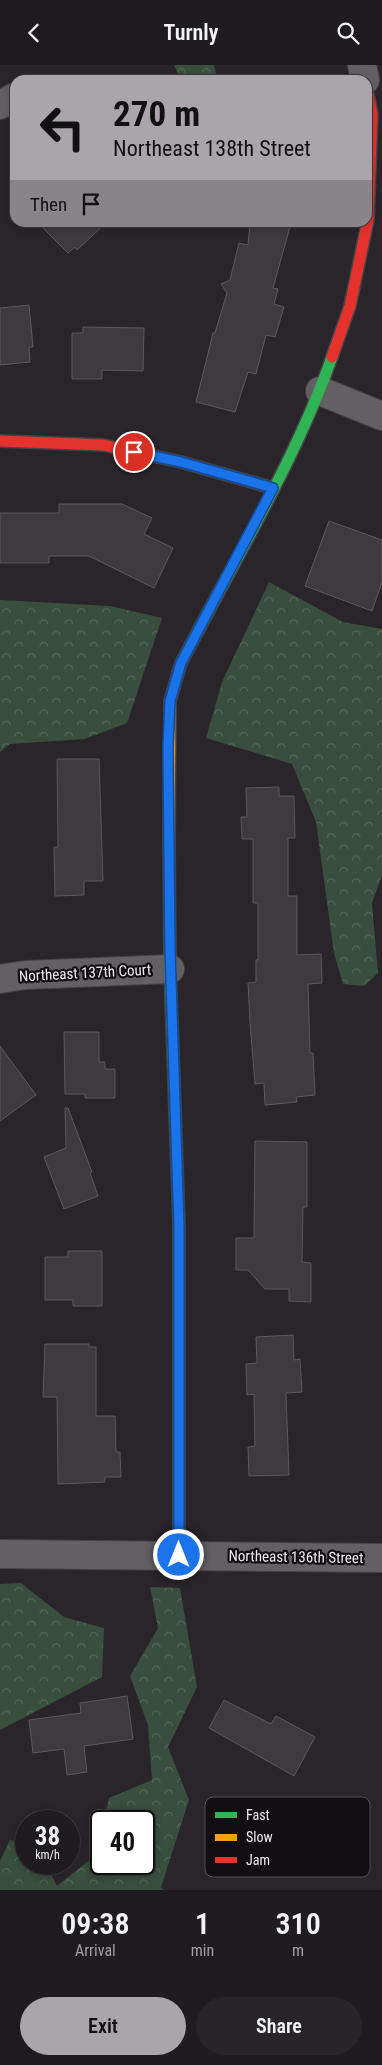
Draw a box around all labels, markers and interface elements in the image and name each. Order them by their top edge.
icon: back [20,19,48,47]
icon: search [334,19,362,47]
text: Turnly [164,20,218,45]
text: 270 m [113,94,200,135]
icon: left [30,95,95,160]
text: Northeast 138th Street [113,136,311,161]
icon: arrive [77,190,105,218]
text: Then [30,193,67,216]
pin [113,431,155,473]
icon: arrive [120,438,148,466]
street label: Northeast 137th Court [18,961,152,985]
position arrow [152,1528,204,1580]
street label: Northeast 136th Street [228,1547,364,1567]
legend [205,1797,370,1877]
text: Fast [246,1807,270,1823]
speed limit sign: 40 [90,1810,155,1875]
text: 38 [35,1822,60,1851]
text: Slow [246,1829,273,1845]
text: km/h [35,1848,60,1862]
text: Jam [246,1852,270,1868]
text: 09:38 [61,1906,130,1941]
text: 1 [195,1906,210,1941]
text: 310 [275,1906,321,1941]
text: Arrival [75,1941,116,1960]
text: min [191,1941,214,1960]
text: m [292,1941,304,1960]
button: Exit [20,1997,186,2055]
button: Share [196,1997,362,2055]

